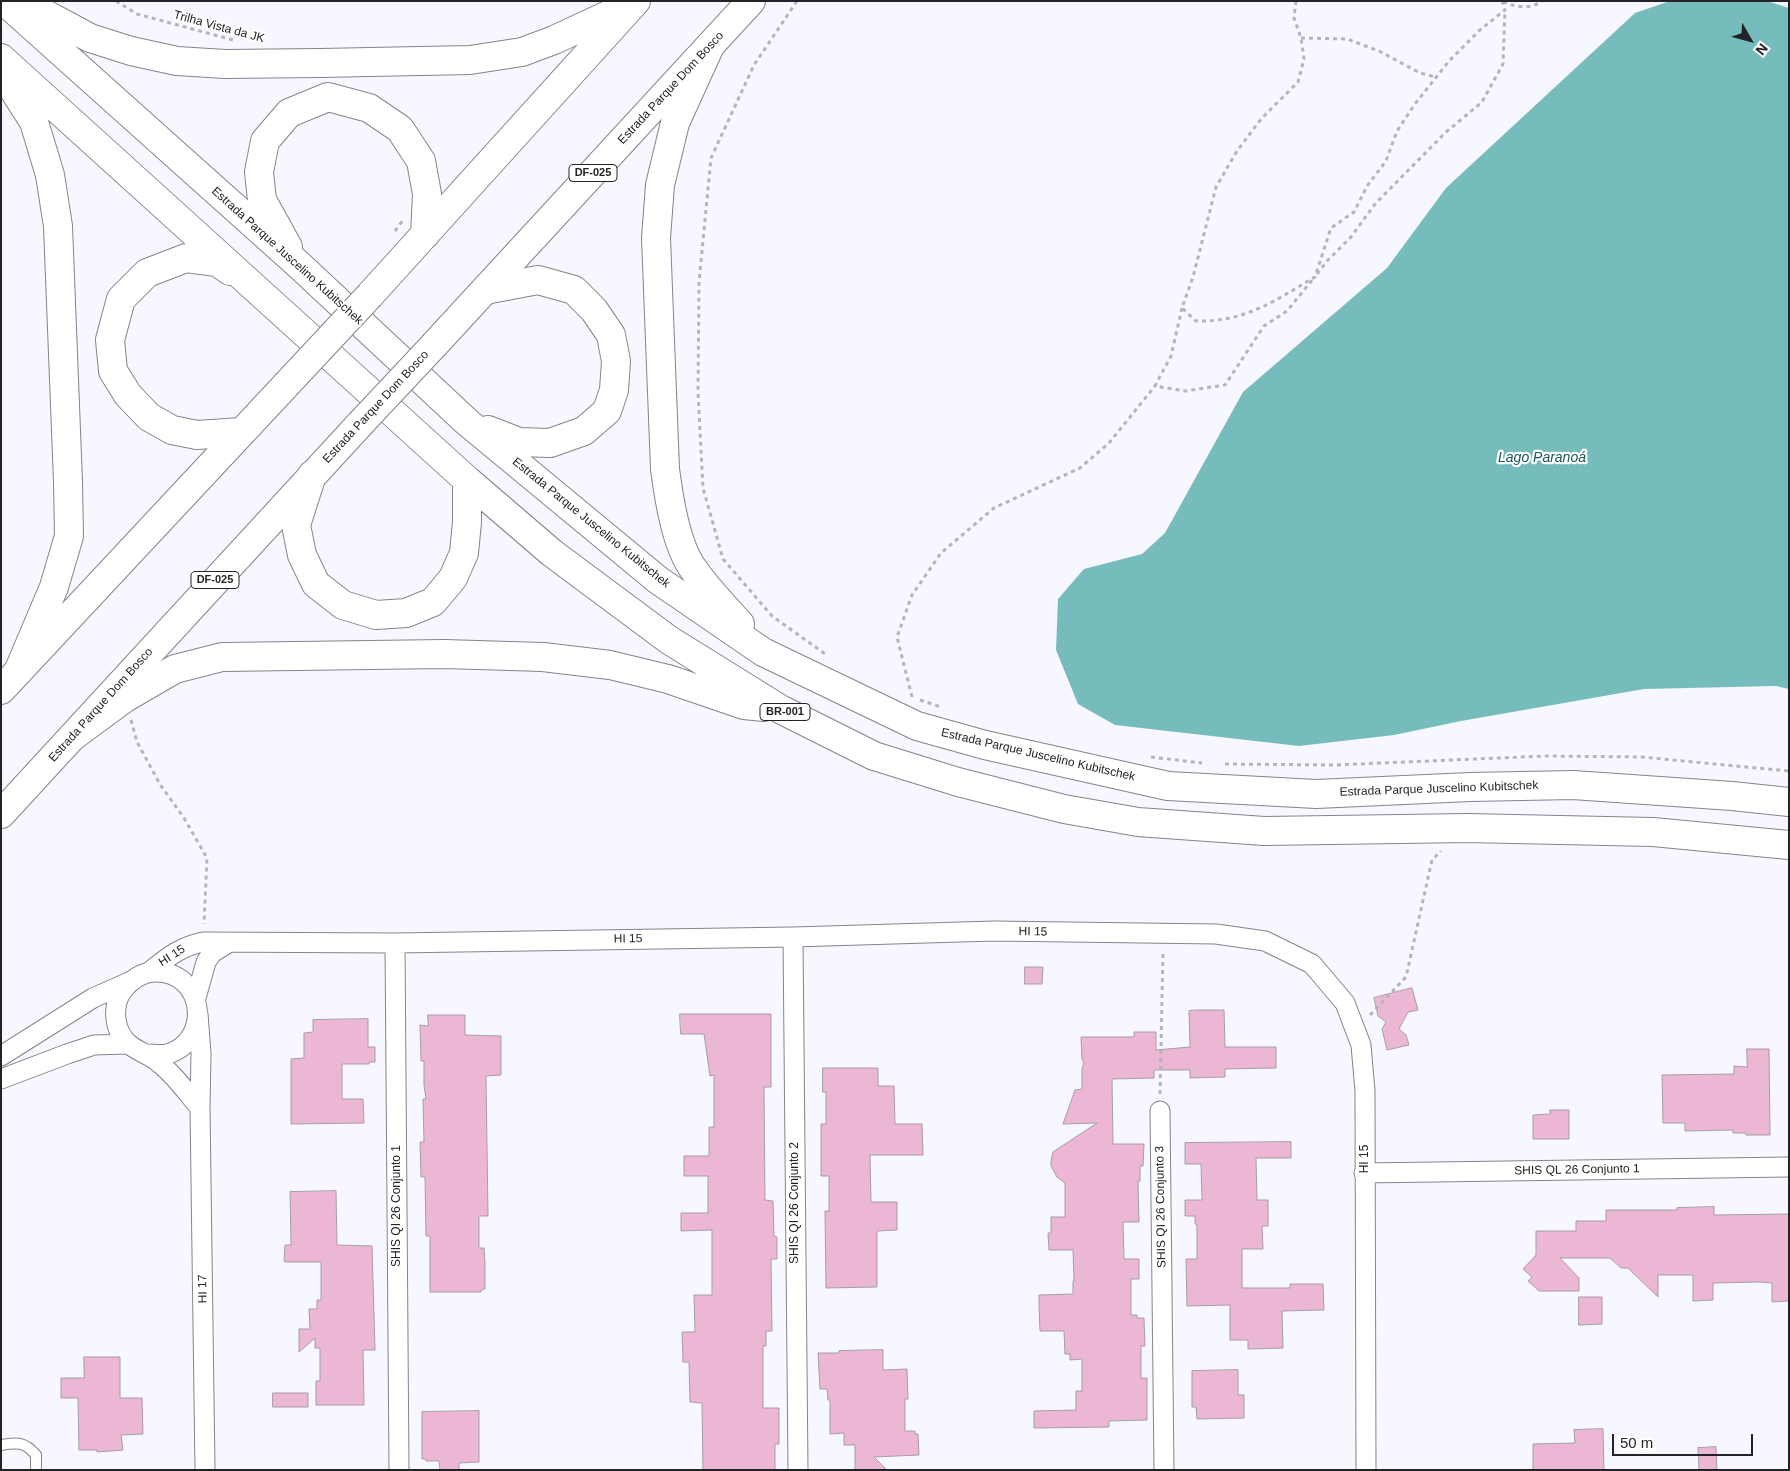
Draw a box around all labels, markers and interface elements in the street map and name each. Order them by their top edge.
street label: Trilha Vista da JK [172,8,266,46]
north arrow [1725,15,1775,65]
street label: Estrada Parque Dom Bosco [615,29,727,147]
text: N [1752,40,1771,58]
road number: DF-025 [569,164,617,182]
street label: Estrada Parque Juscelino Kubitschek [208,184,366,328]
street label: Estrada Parque Dom Bosco [320,348,432,466]
water label: Lago Paranoá [1498,450,1586,466]
street label: Estrada Parque Juscelino Kubitschek [509,455,673,591]
road number: DF-025 [191,572,239,588]
street label: Estrada Parque Dom Bosco [46,645,156,765]
road number: BR-001 [760,704,810,720]
street label: Estrada Parque Juscelino Kubitschek [940,726,1136,784]
street label: Estrada Parque Juscelino Kubitschek [1339,778,1539,800]
street label: HI 15 [1019,925,1047,939]
street label: HI 15 [614,932,642,946]
street label: HI 15 [156,942,188,970]
street label: SHIS QI 26 Conjunto 2 [788,1142,802,1264]
street label: SHIS QI 26 Conjunto 1 [390,1145,404,1267]
street label: HI 15 [1358,1145,1372,1173]
street label: SHIS QI 26 Conjunto 3 [1153,1146,1169,1268]
street label: SHIS QL 26 Conjunto 1 [1514,1162,1640,1178]
street label: HI 17 [196,1275,210,1303]
scale bar [1615,1424,1756,1456]
text: 50 m [1620,1434,1653,1451]

